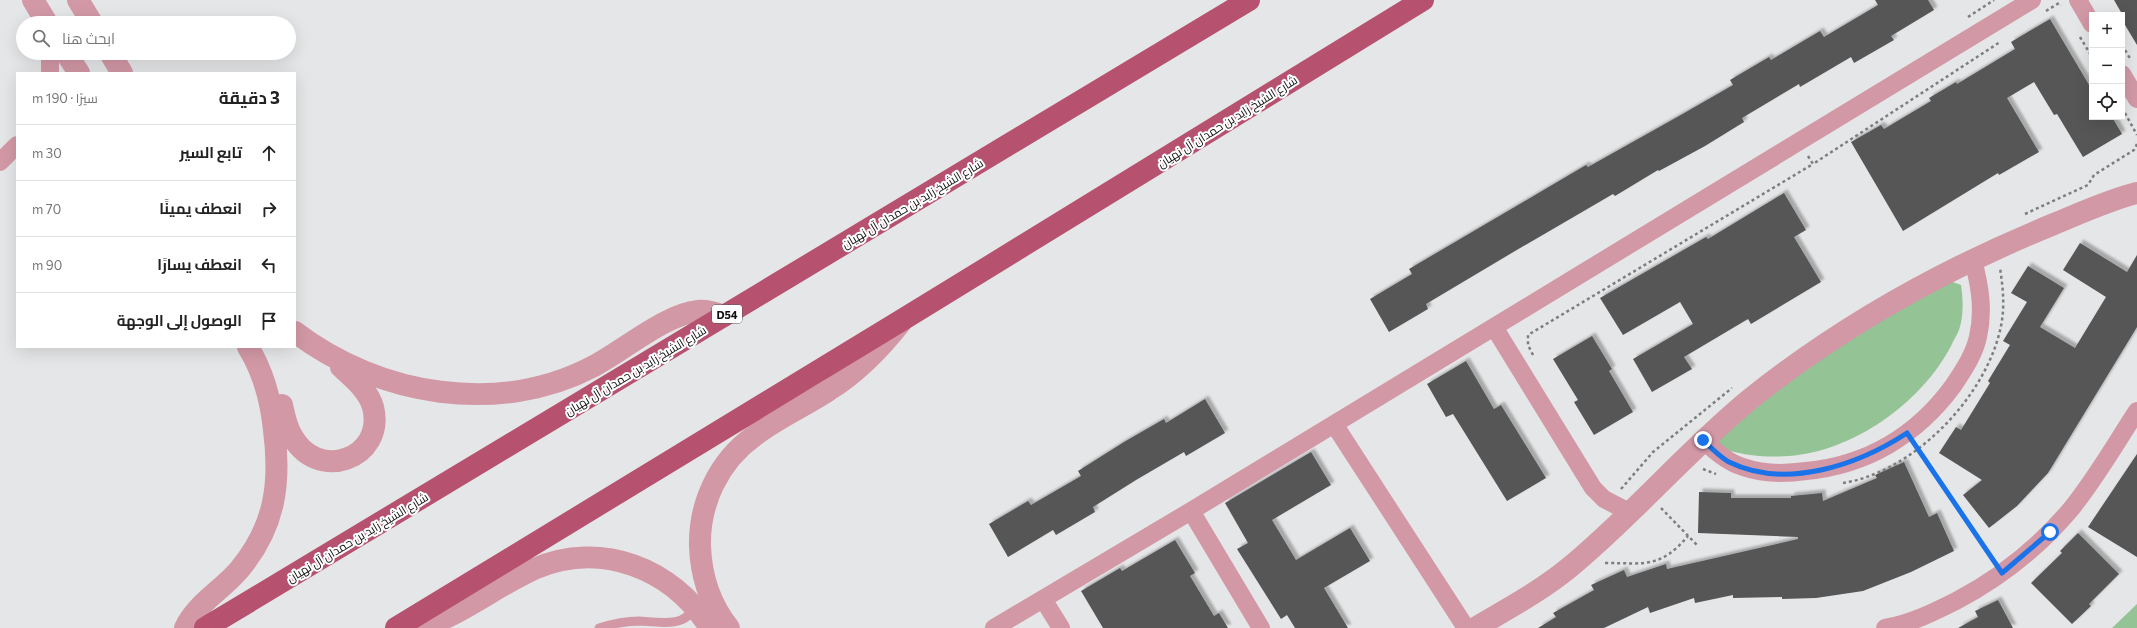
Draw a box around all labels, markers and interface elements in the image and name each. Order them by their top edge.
map controls [2089,12,2125,120]
button: + [2089,12,2125,48]
search box [16,16,296,60]
icon: search [30,27,52,49]
text: ابحث هنا [62,29,115,47]
button: − [2089,48,2125,84]
street label: شارع الشيخ زايد بن حمدان آل نهيان [1154,72,1301,172]
button: locate [2089,84,2125,120]
text: 3 دقيقة [219,87,280,108]
text: سيرًا · 190 m [32,90,98,106]
icon: ahead [258,142,280,164]
text: تابع السير [179,143,242,161]
text: 30 m [32,145,62,161]
street label: شارع الشيخ زايد بن حمدان آل نهيان [839,155,986,253]
icon: right [258,198,280,220]
text: انعطف يمينًا [159,199,242,217]
text: 70 m [32,201,61,217]
icon: left [258,254,280,276]
text: انعطف يسارًا [157,255,242,273]
text: 90 m [32,257,62,273]
road number: D54 [712,305,742,323]
icon: arrive [258,310,280,332]
text: الوصول إلى الوجهة [117,311,242,329]
street label: شارع الشيخ زايد بن حمدان آل نهيان [562,322,709,420]
route end [1694,431,1712,449]
street label: شارع الشيخ زايد بن حمدان آل نهيان [284,489,431,587]
route start [2041,523,2059,541]

